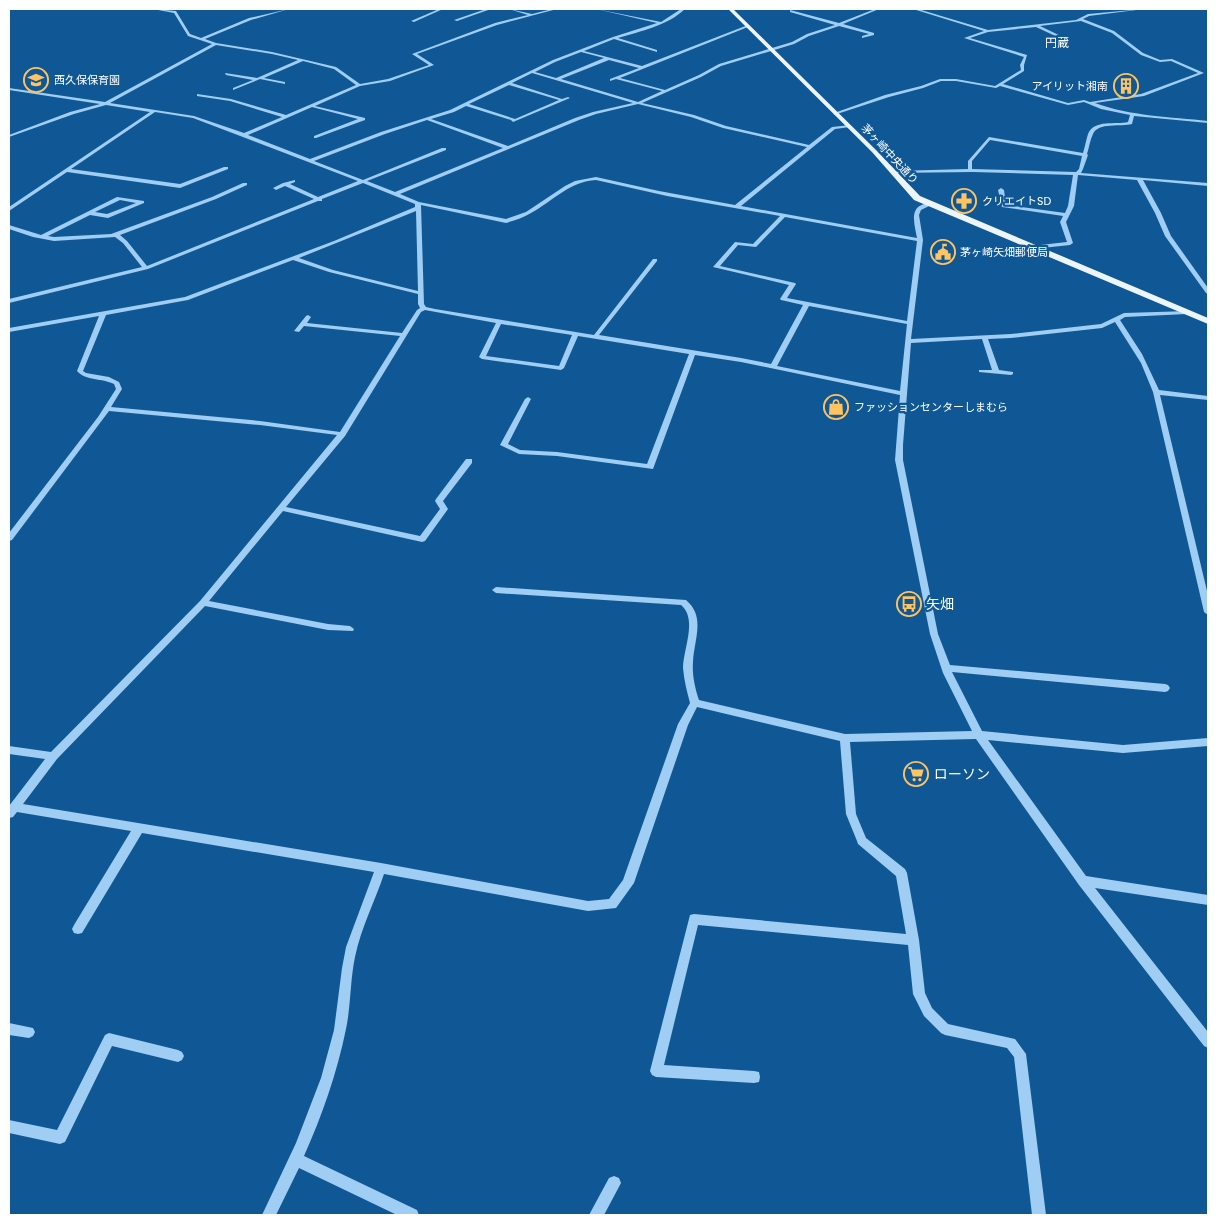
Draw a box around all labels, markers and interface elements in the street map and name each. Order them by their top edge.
district label: 円蔵 [1045,34,1069,51]
school or university icon: 西久保保育園 [23,67,49,93]
place label: 西久保保育園 [54,72,120,88]
building icon: アイリット湘南 [1113,73,1139,99]
place label: アイリット湘南 [1032,78,1108,94]
street label: 茅ヶ崎中央通り [858,120,922,188]
pharmacy icon: クリエイトSD [951,188,977,214]
place label: クリエイトSD [982,193,1051,209]
public building icon: 茅ヶ崎矢畑郵便局 [930,239,956,265]
place label: 茅ヶ崎矢畑郵便局 [960,244,1048,260]
shop icon: ファッションセンターしまむら [823,394,849,420]
place label: ファッションセンターしまむら [854,399,1008,415]
bus stop icon: 矢畑 [896,591,922,617]
place label: 矢畑 [926,594,954,614]
supermarket icon: ローソン [903,761,929,787]
place label: ローソン [934,764,990,784]

